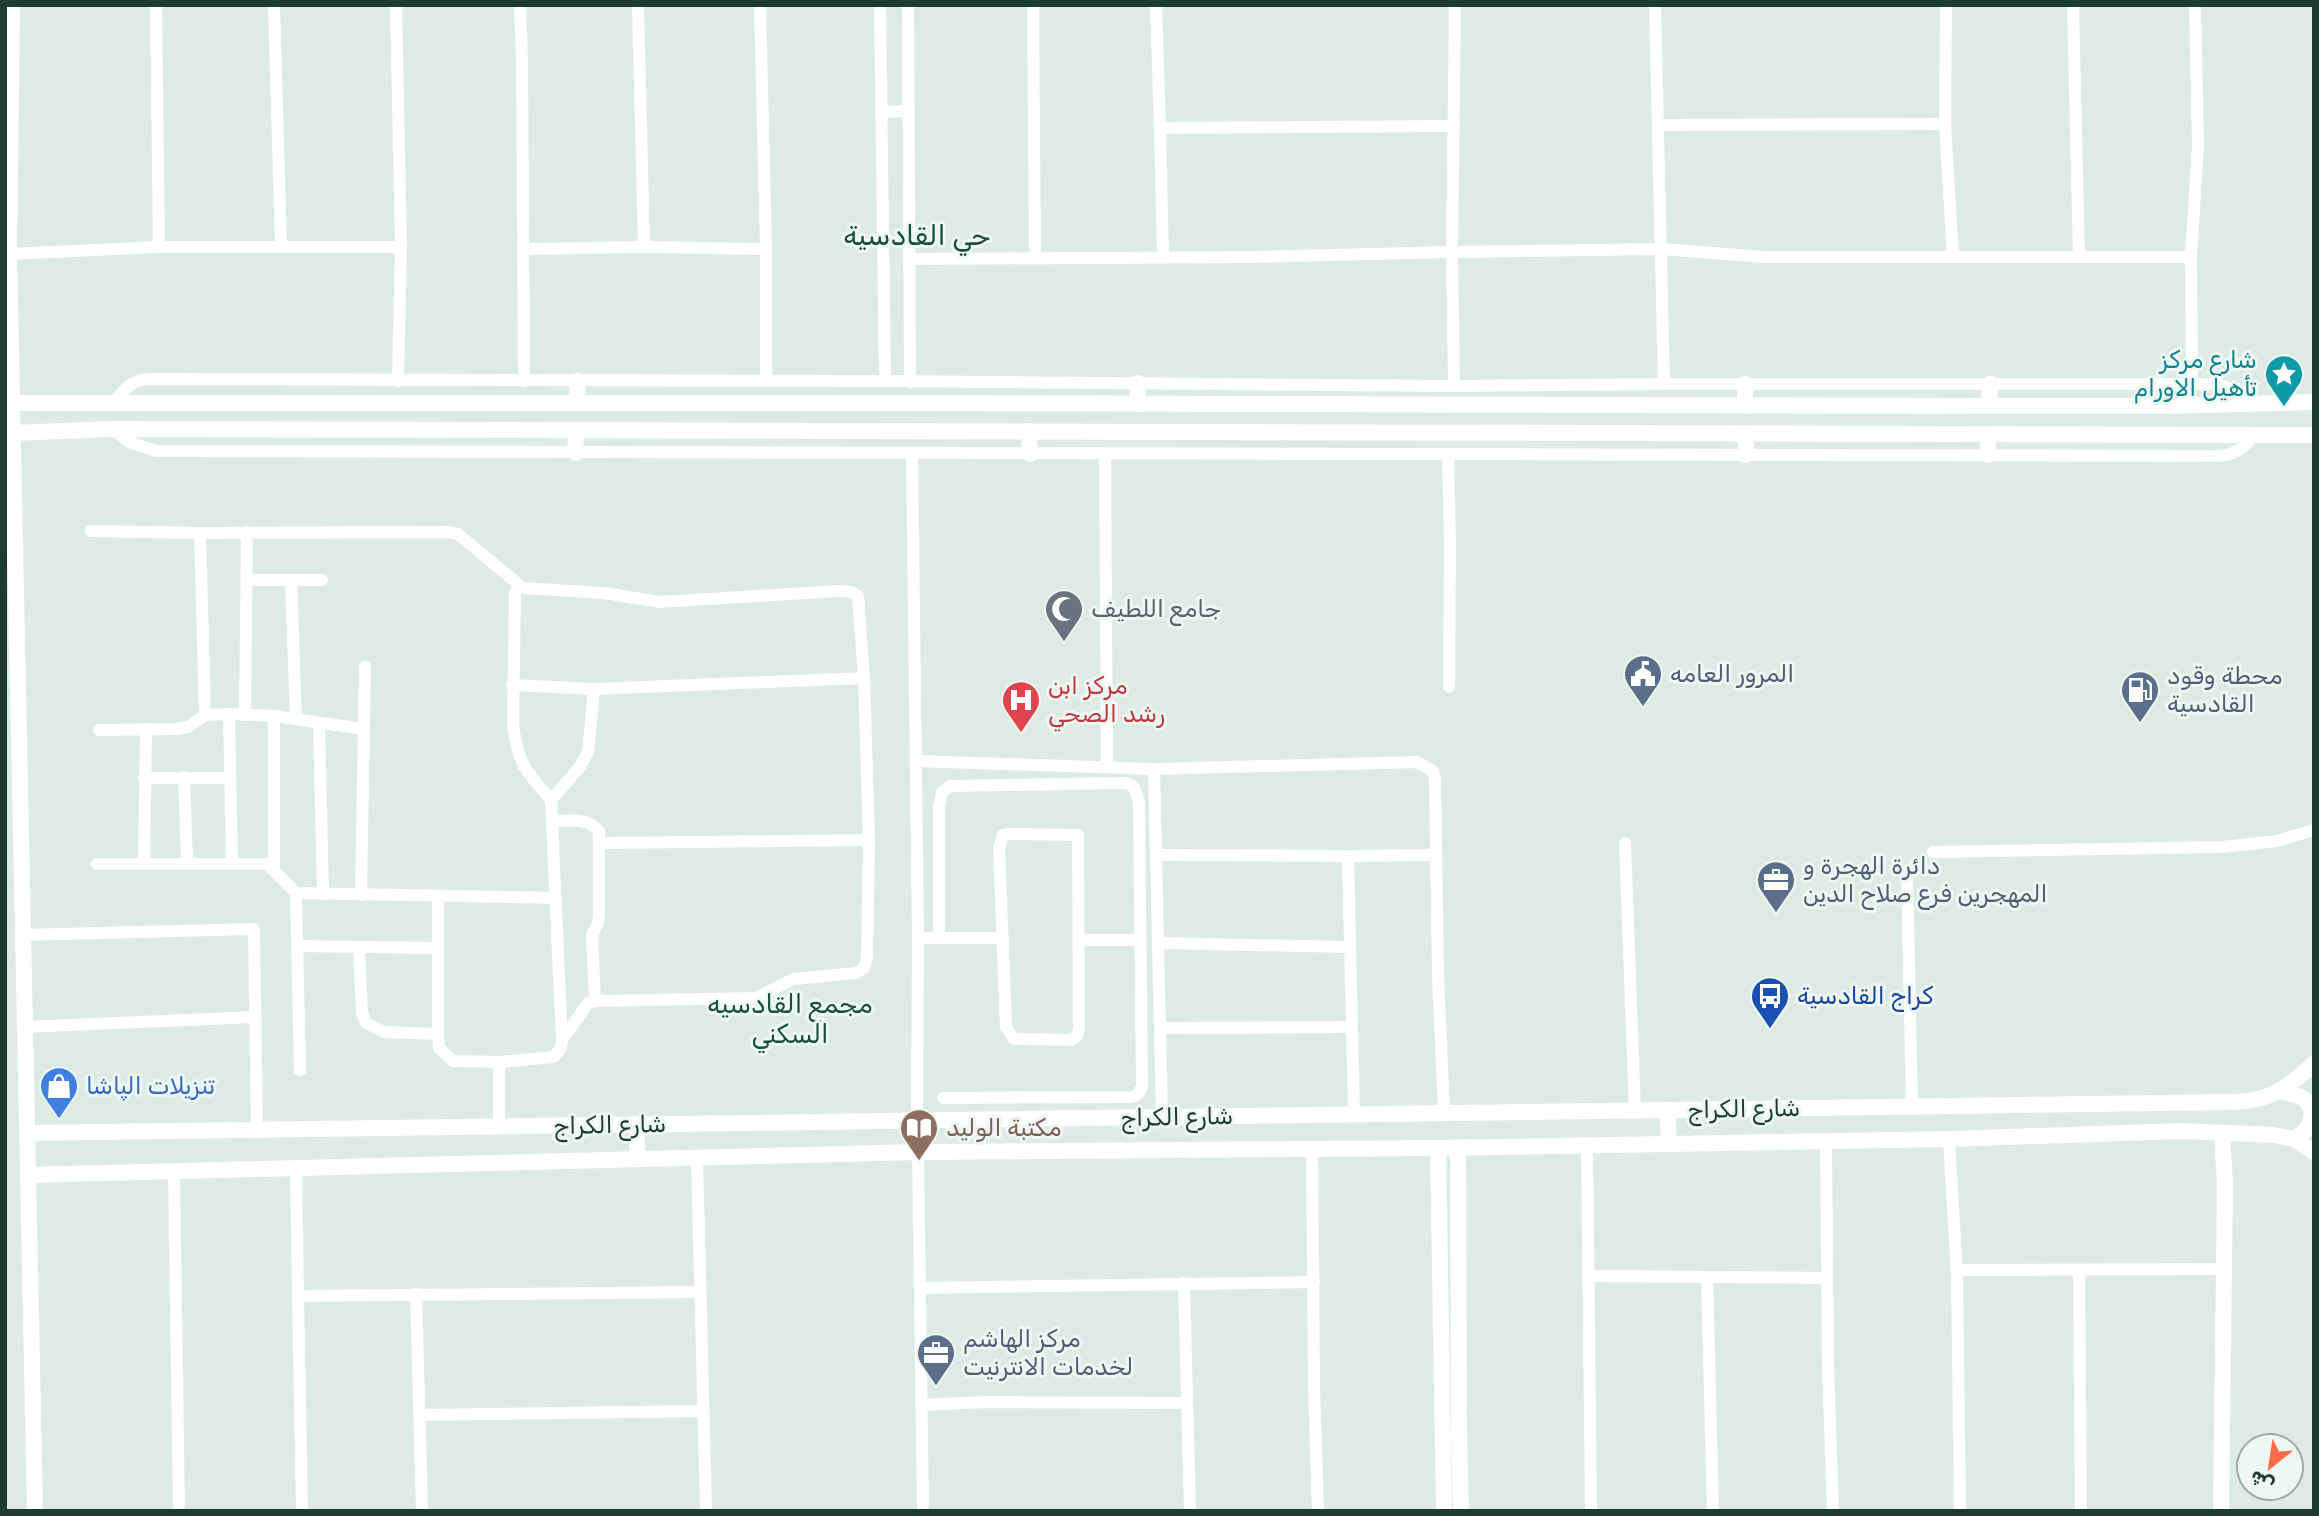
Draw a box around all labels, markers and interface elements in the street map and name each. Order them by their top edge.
district label: حي القادسية [843,219,991,257]
place label: شارع مركز تأهيل الاورام [2134,346,2257,404]
place icon: شارع مركز تأهيل الاورام [2263,353,2305,408]
mosque icon: جامع اللطیف [1043,588,1085,643]
place label: جامع اللطیف [1091,595,1221,626]
public building icon: المرور العامه [1622,653,1664,708]
place label: المرور العامه [1670,660,1794,688]
place label: محطة وقود القادسية [2167,662,2283,718]
fuel station icon: محطة وقود القادسية [2119,669,2161,724]
place label: مركز ابن رشد الصحي [1048,672,1165,732]
hospital icon: مركز ابن رشد الصحي [1000,679,1042,734]
place label: دائرة الهجرة و المهجرين فرع صلاح الدين [1803,852,2047,910]
office icon: دائرة الهجرة و المهجرين فرع صلاح الدين [1755,859,1797,914]
bus stop icon: كراج القادسية [1749,975,1791,1030]
place label: كراج القادسية [1797,982,1934,1012]
district label: مجمع القادسيه السكني [707,989,873,1054]
shop icon: تنزيلات الپاشا [38,1065,80,1120]
place label: تنزيلات الپاشا [86,1072,215,1102]
street label: شارع الكراج [1687,1094,1801,1126]
street label: شارع الكراج [1120,1102,1234,1134]
library icon: مكتبة الوليد [898,1107,940,1162]
street label: شارع الكراج [553,1110,667,1142]
place label: مكتبة الوليد [946,1114,1061,1142]
place label: مركز الهاشم لخدمات الانترنيت [963,1325,1133,1381]
office icon: مركز الهاشم لخدمات الانترنيت [915,1332,957,1387]
north arrow [2235,1432,2305,1502]
text: ش [2246,1465,2278,1497]

